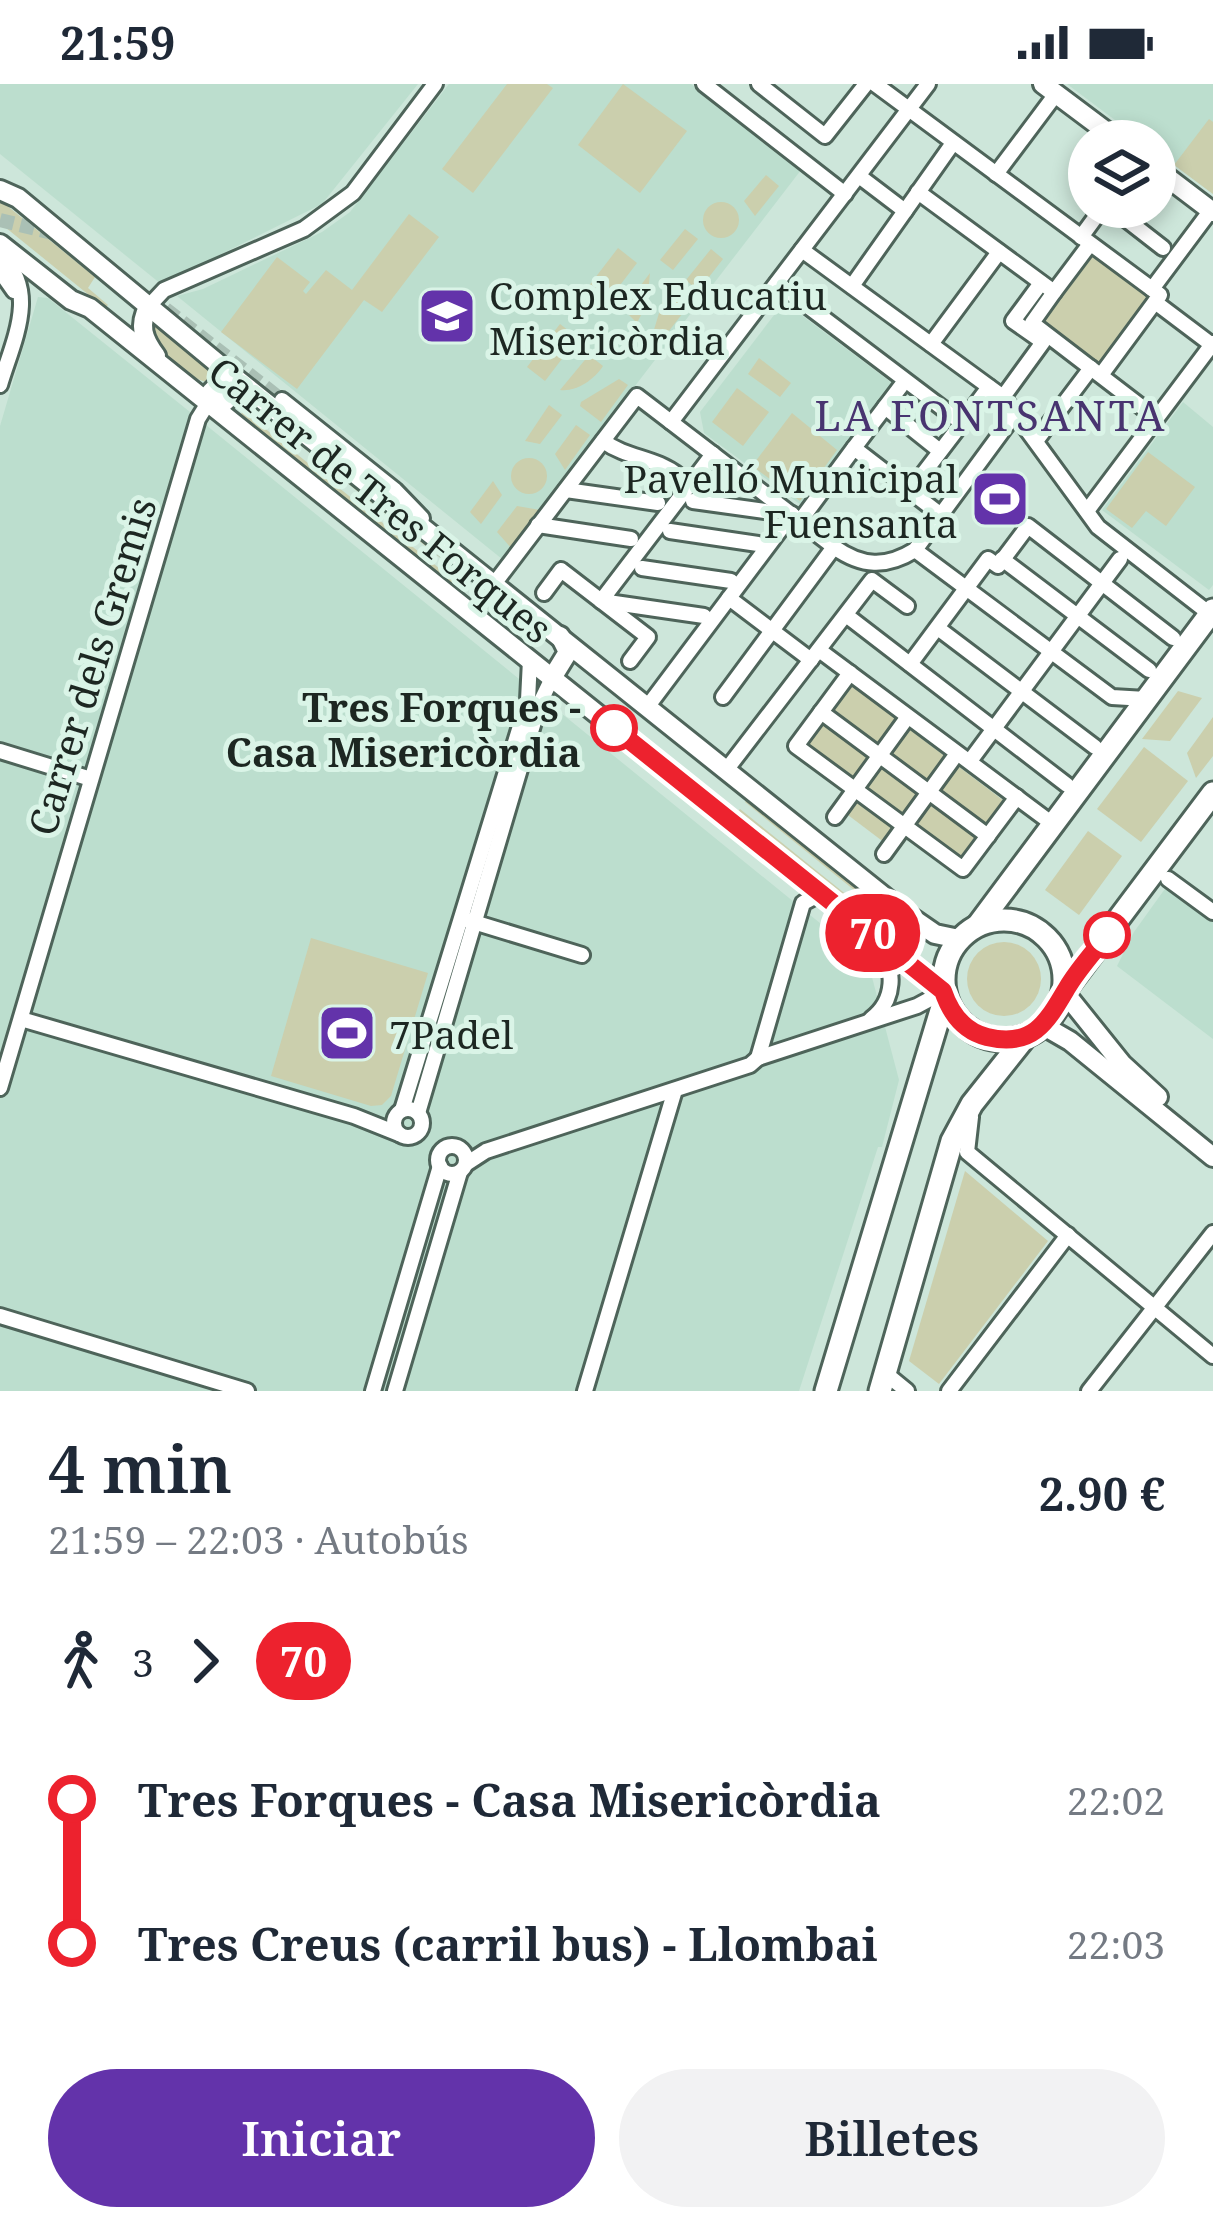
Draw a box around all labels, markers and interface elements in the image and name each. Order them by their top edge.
text: 21:59 [60,12,175,73]
map controls [1068,120,1176,228]
button: layers [1068,120,1176,228]
place label: Complex Educatiu Misericòrdia [489,268,827,366]
school or university icon: Complex Educatiu Misericòrdia [416,285,478,347]
street label: Carrer de Tres Forques [198,344,564,654]
district label: LA FONTSANTA [815,386,1167,443]
place label: Pavelló Municipal Fuensanta [624,451,958,549]
sports icon: Pavelló Municipal Fuensanta [969,468,1031,530]
street label: Carrer dels Gremis [14,491,168,841]
place label: Tres Forques - Casa Misericòrdia [226,680,581,778]
marker: Tres Forques - Casa Misericòrdia [592,706,636,750]
line badge: 70 [819,894,927,972]
text: 70 [849,904,897,961]
unlabelled marker [1085,913,1129,957]
sports icon: 7Padel [316,1002,378,1064]
place label: 7Padel [389,1007,513,1060]
text: 4 min [48,1422,232,1512]
text: 2.90 € [1039,1463,1165,1524]
text: 21:59 – 22:03 · Autobús [48,1512,469,1565]
icon: walk [48,1628,114,1694]
icon: forward [172,1628,238,1694]
text: 70 [280,1632,327,1689]
text: 3 [132,1635,154,1688]
text: Tres Forques - Casa Misericòrdia [138,1769,881,1830]
text: 22:02 [1067,1773,1165,1826]
text: Tres Creus (carril bus) - Llombai [138,1913,878,1974]
text: 22:03 [1067,1917,1165,1970]
button: Iniciar [48,2069,595,2207]
button: Billetes [619,2069,1165,2207]

